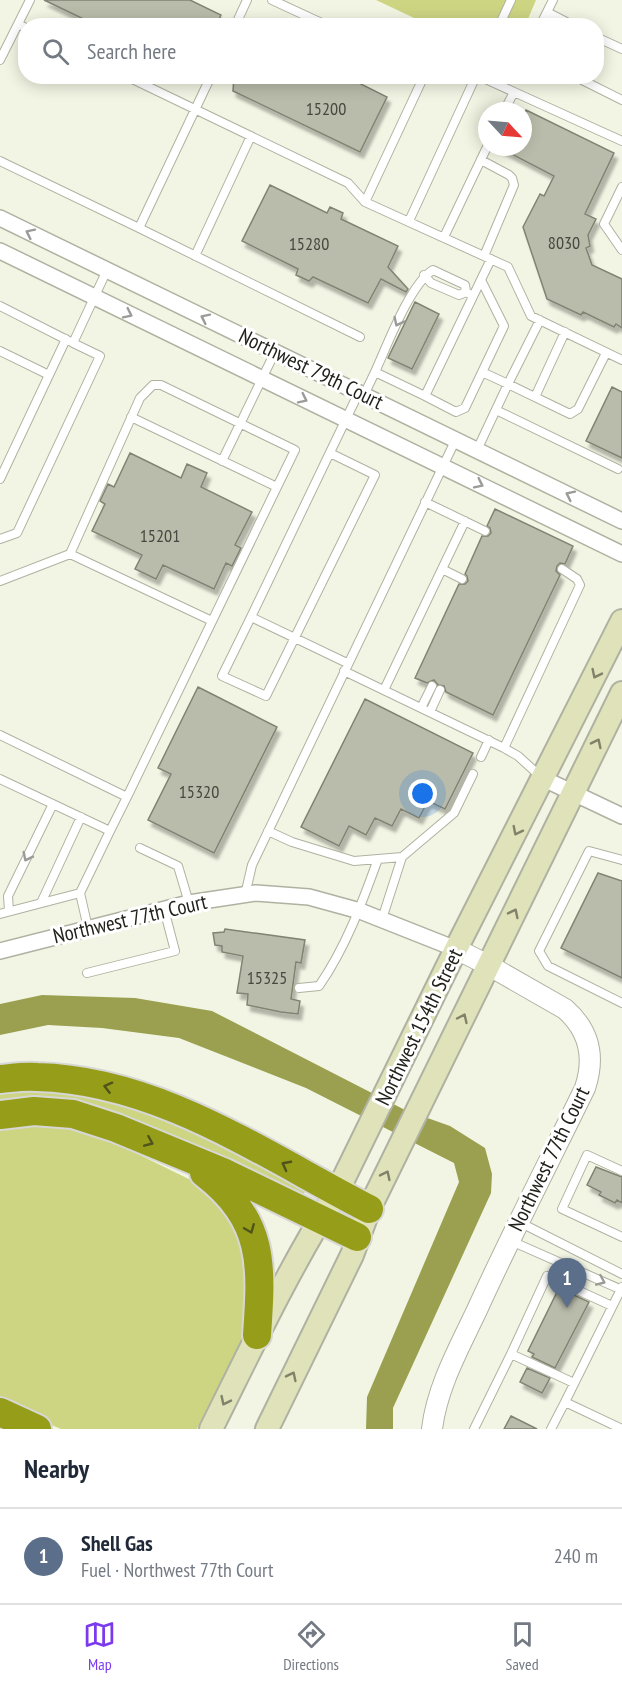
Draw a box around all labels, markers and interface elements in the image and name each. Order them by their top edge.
search box [18,18,604,84]
icon: search [39,35,72,68]
text: Search here [87,37,176,65]
house number: 15200 [306,97,346,120]
north arrow [478,102,532,156]
one-way arrow [25,228,36,240]
house number: 8030 [548,231,580,254]
house number: 15280 [289,232,329,255]
one-way arrow [122,306,133,318]
one-way arrow [201,314,212,325]
one-way arrow [393,316,405,327]
street label: Northwest 79th Court [235,322,388,415]
one-way arrow [297,391,308,403]
one-way arrow [472,477,483,488]
one-way arrow [565,491,576,503]
house number: 15201 [140,524,180,547]
one-way arrow [592,668,604,679]
one-way arrow [590,739,602,750]
your location [408,779,437,808]
house number: 15320 [179,780,219,803]
one-way arrow [513,825,524,835]
one-way arrow [23,850,34,861]
street label: Northwest 77th Court [50,888,210,949]
one-way arrow [507,908,519,919]
street label: Northwest 154th Street [369,944,468,1110]
house number: 15325 [247,966,287,989]
one-way arrow [456,1013,468,1024]
one-way arrow [103,1082,114,1094]
street label: Northwest 77th Court [502,1082,595,1235]
one-way arrow [143,1135,154,1147]
one-way arrow [282,1161,292,1172]
one-way arrow [379,1171,390,1182]
one-way arrow [243,1223,255,1234]
pin: 1 [548,1258,586,1308]
one-way arrow [594,1274,605,1286]
one-way arrow [285,1372,297,1383]
one-way arrow [220,1394,232,1405]
text: Nearby [24,1452,89,1485]
text: Shell Gas [81,1529,153,1557]
text: 1 [39,1543,48,1569]
text: 240 m [554,1543,598,1569]
text: Fuel · Northwest 77th Court [81,1557,273,1583]
tab: Map [83,1618,116,1674]
tab: Directions [283,1618,339,1674]
tab: Saved [506,1618,539,1674]

